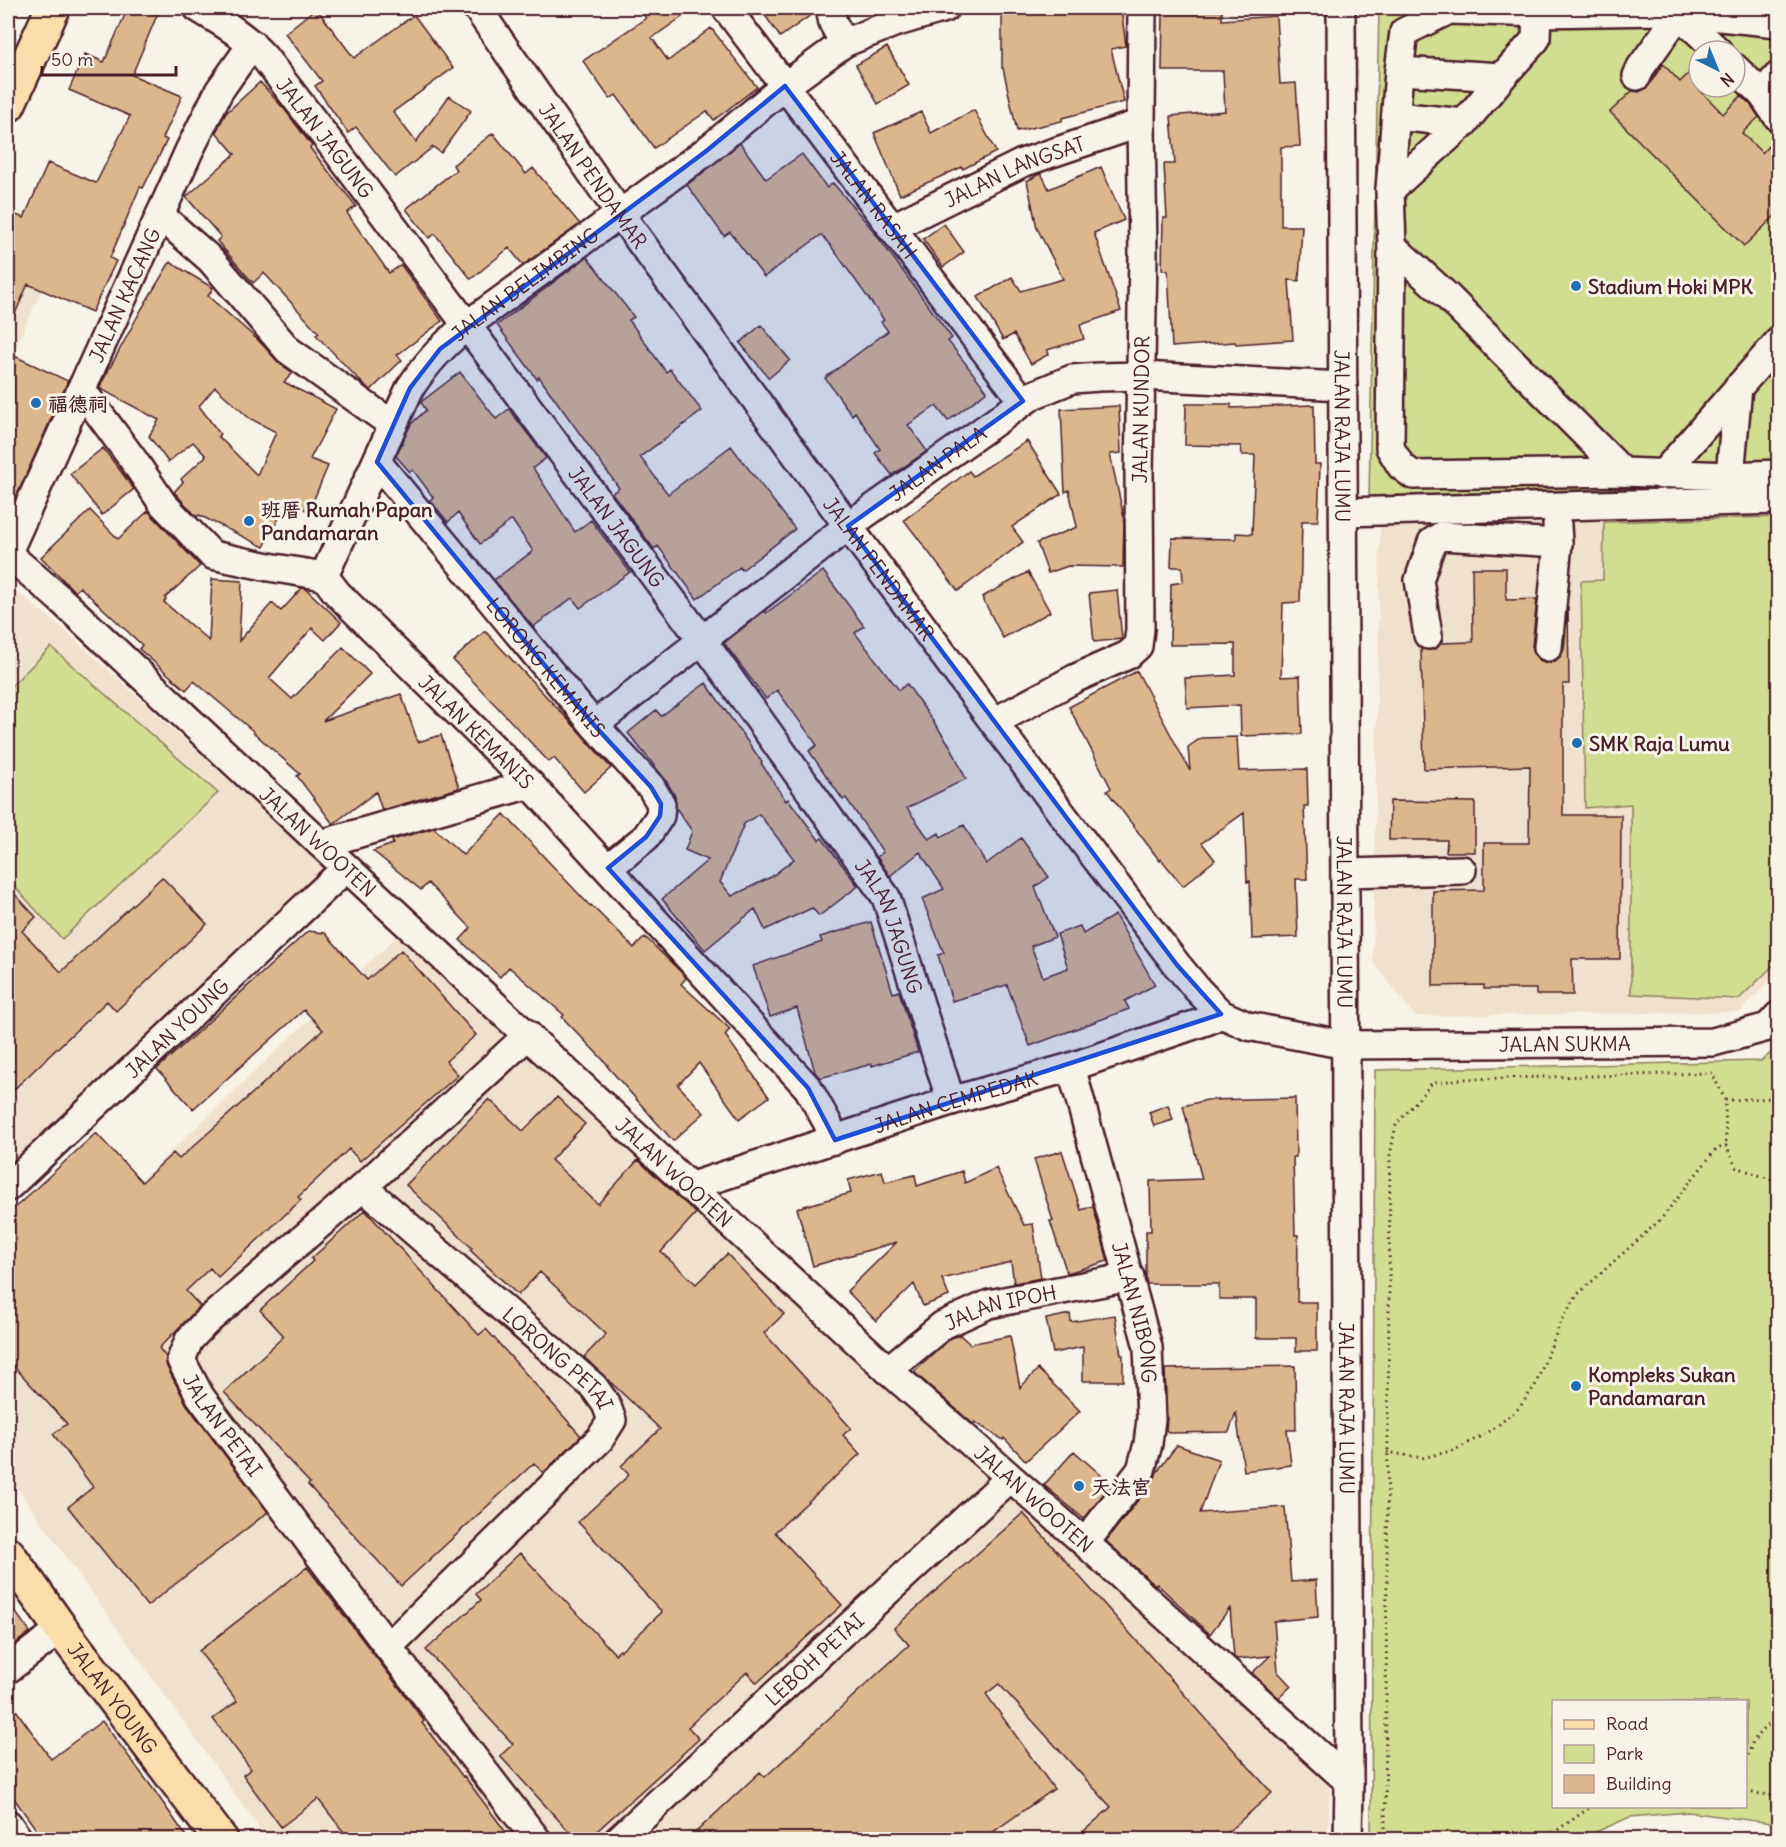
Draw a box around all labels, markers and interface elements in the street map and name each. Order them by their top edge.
scale bar [42,39,176,77]
north arrow [1687,39,1747,99]
text: 50 m [51,48,93,71]
text: N [1716,69,1738,91]
street label: JALAN JAGUNG [272,72,380,203]
street label: JALAN PENDAMAR [534,98,653,253]
street label: JALAN LANGSAT [940,130,1088,212]
street label: JALAN RASAH [825,145,923,263]
street label: JALAN BELIMBING [446,221,603,346]
street label: JALAN KACANG [83,224,165,366]
place label: Stadium Hoki MPK [1588,274,1753,299]
marker: Stadium Hoki MPK [1569,279,1583,293]
street label: JALAN KUNDOR [1127,335,1154,483]
street label: JALAN RAJA LUMU [1330,350,1356,522]
place label: 福德祠 [48,391,108,416]
marker: 福德祠 [29,396,43,410]
street label: JALAN PALA [884,420,991,506]
street label: JALAN JAGUNG [564,461,671,592]
street label: JALAN PENDAMAR [818,492,941,645]
place label: 班厝 Rumah Papan Pandamaran [261,497,433,545]
marker: 班厝 Rumah Papan Pandamaran [242,514,256,528]
street label: LORONG KEMANIS [481,592,611,742]
street label: JALAN KEMANIS [414,669,540,794]
place label: SMK Raja Lumu [1589,731,1730,756]
marker: SMK Raja Lumu [1570,736,1584,750]
street label: JALAN WOOTEN [255,781,382,902]
street label: JALAN RAJA LUMU [1332,836,1358,1008]
street label: JALAN JAGUNG [850,854,928,997]
street label: JALAN YOUNG [120,973,234,1083]
street label: JALAN SUKMA [1499,1030,1631,1056]
street label: JALAN CEMPEDAK [871,1065,1041,1138]
street label: JALAN WOOTEN [611,1112,738,1232]
street label: JALAN NIBONG [1107,1239,1162,1384]
street label: JALAN IPOH [940,1279,1059,1335]
street label: LORONG PETAI [498,1301,619,1413]
street label: JALAN RAJA LUMU [1334,1322,1360,1494]
place label: Kompleks Sukan Pandamaran [1588,1362,1736,1410]
street label: JALAN PETAI [178,1369,268,1481]
marker: Kompleks Sukan Pandamaran [1569,1379,1583,1393]
street label: JALAN WOOTEN [970,1440,1099,1557]
place label: 天法宫 [1091,1474,1151,1499]
marker: 天法宫 [1072,1479,1086,1493]
street label: LEBOH PETAI [760,1607,869,1711]
street label: JALAN YOUNG [63,1637,163,1758]
legend [1552,1700,1747,1808]
text: Road [1606,1712,1649,1735]
text: Park [1606,1742,1643,1765]
text: Building [1606,1772,1671,1795]

